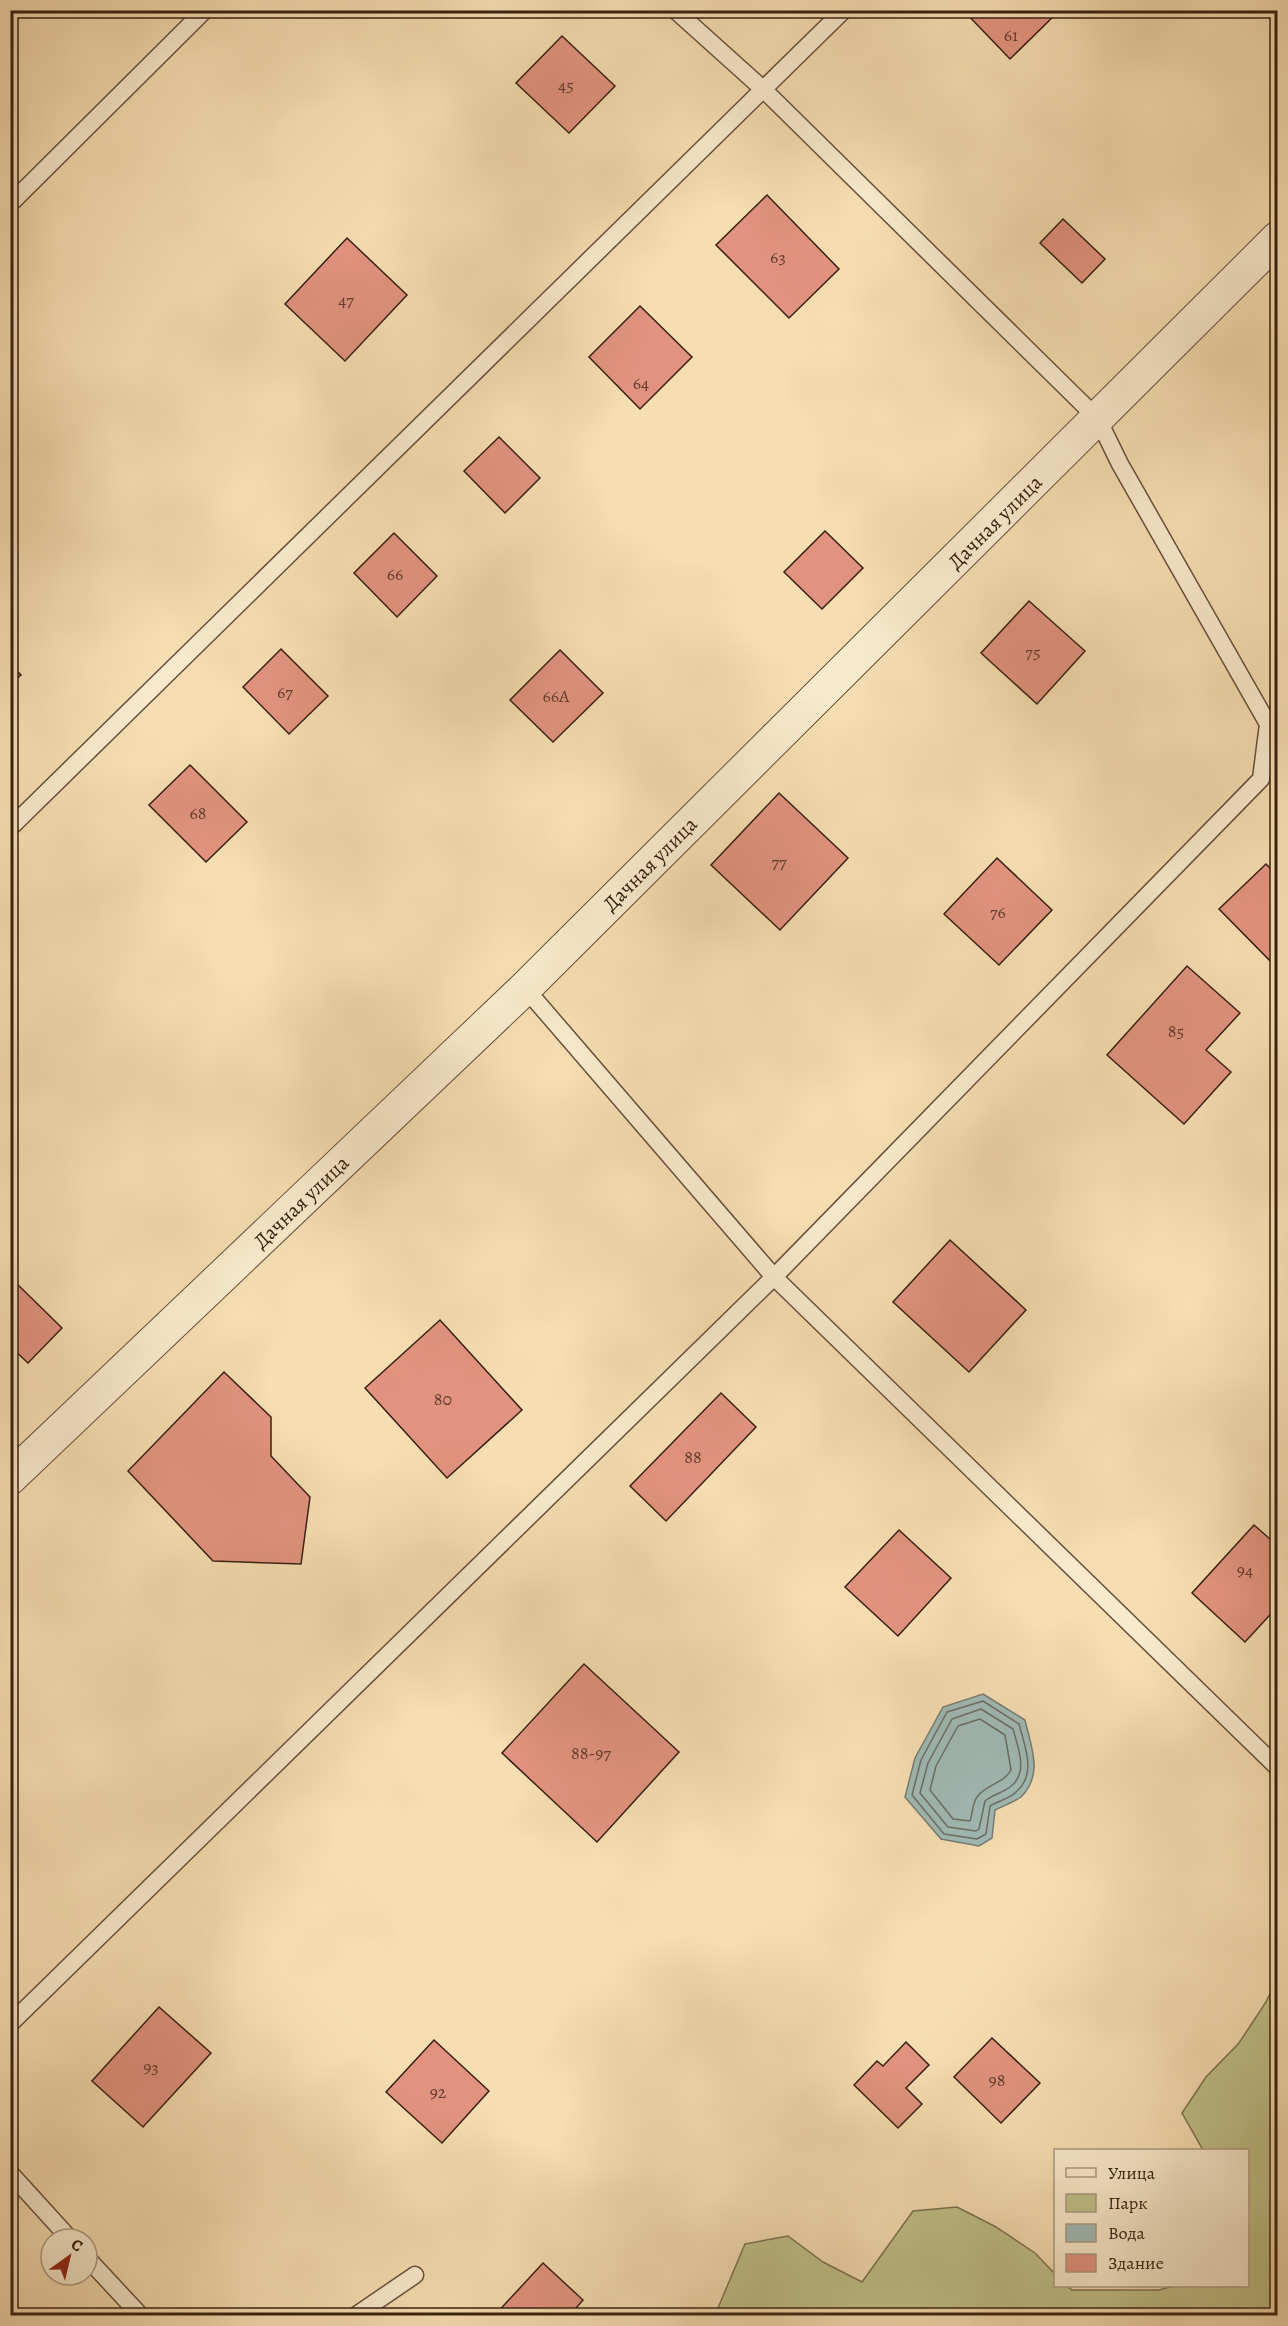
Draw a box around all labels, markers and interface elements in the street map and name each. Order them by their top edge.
house number: 61 [1004,23,1018,47]
house number: 45 [558,73,574,97]
house number: 63 [770,245,786,269]
house number: 47 [338,288,354,312]
house number: 64 [633,371,649,395]
street label: Дачная улица [942,468,1049,575]
house number: 66 [387,562,403,586]
house number: 75 [1025,640,1041,664]
house number: 67 [277,680,293,704]
house number: 66А [542,684,570,708]
house number: 68 [189,801,207,825]
street label: Дачная улица [597,810,704,917]
house number: 77 [771,850,787,874]
house number: 76 [990,900,1006,924]
house number: 85 [1168,1019,1184,1043]
street label: Дачная улица [247,1149,355,1255]
house number: 80 [434,1387,452,1411]
house number: 88 [684,1445,702,1469]
house number: 94 [1237,1558,1253,1582]
house number: 88-97 [571,1741,611,1765]
house number: 93 [143,2055,159,2079]
house number: 98 [989,2068,1005,2092]
house number: 92 [430,2080,447,2104]
legend [1054,2149,1249,2287]
text: Улица [1108,2161,1156,2185]
text: Парк [1108,2191,1148,2215]
text: Вода [1108,2221,1146,2245]
north arrow [39,2227,99,2287]
text: С [67,2234,87,2257]
text: Здание [1108,2251,1164,2275]

